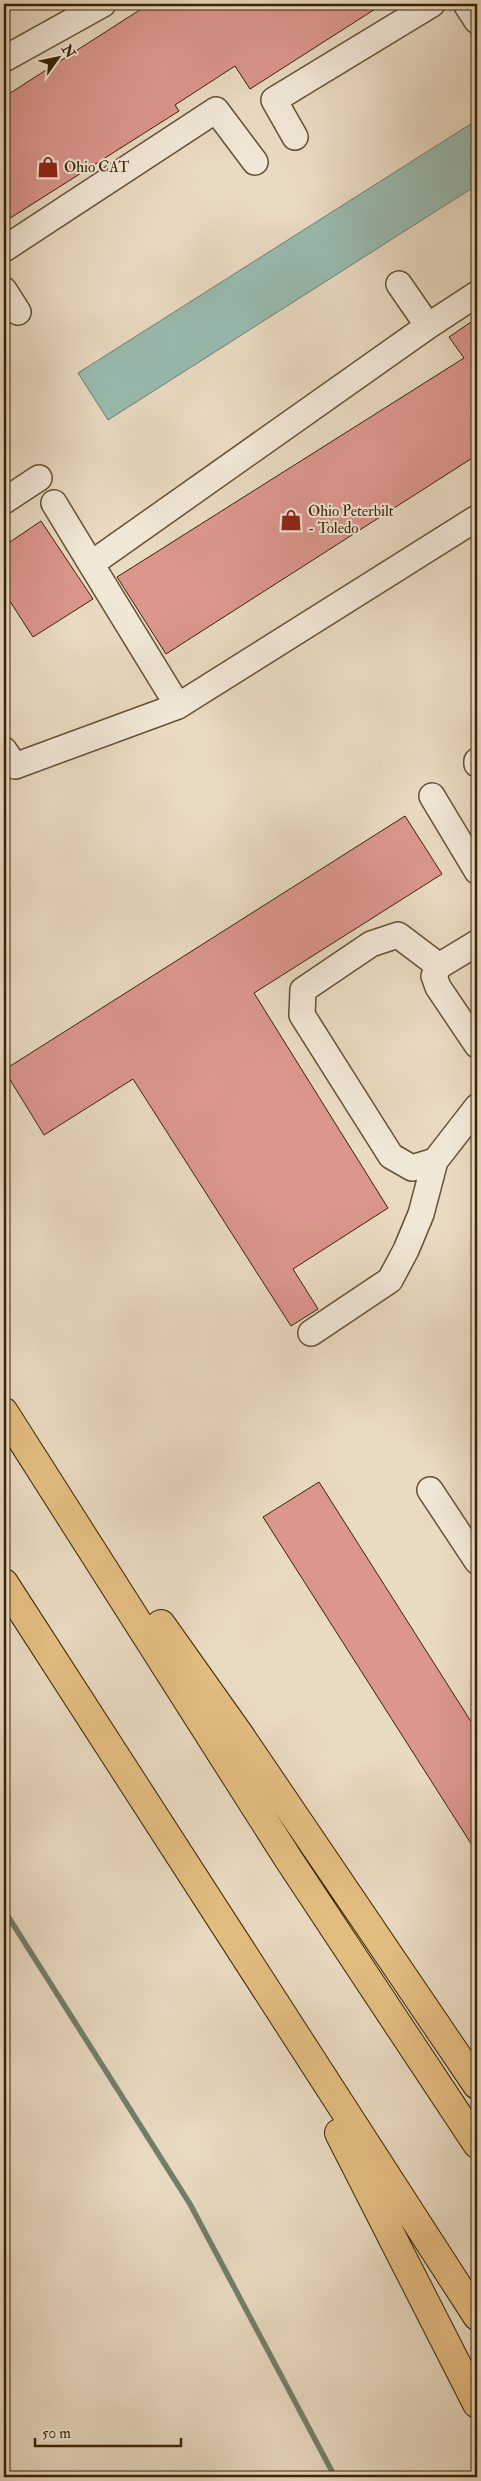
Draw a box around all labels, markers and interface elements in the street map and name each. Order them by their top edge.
north arrow [32,32,82,82]
text: N [57,40,79,61]
shop icon: Ohio CAT [35,154,61,180]
place label: Ohio CAT [64,158,129,177]
place label: Ohio Peterbilt - Toledo [308,502,394,538]
shop icon: Ohio Peterbilt - Toledo [278,507,304,533]
scale bar [35,2416,181,2448]
text: 50 m [42,2424,71,2443]

